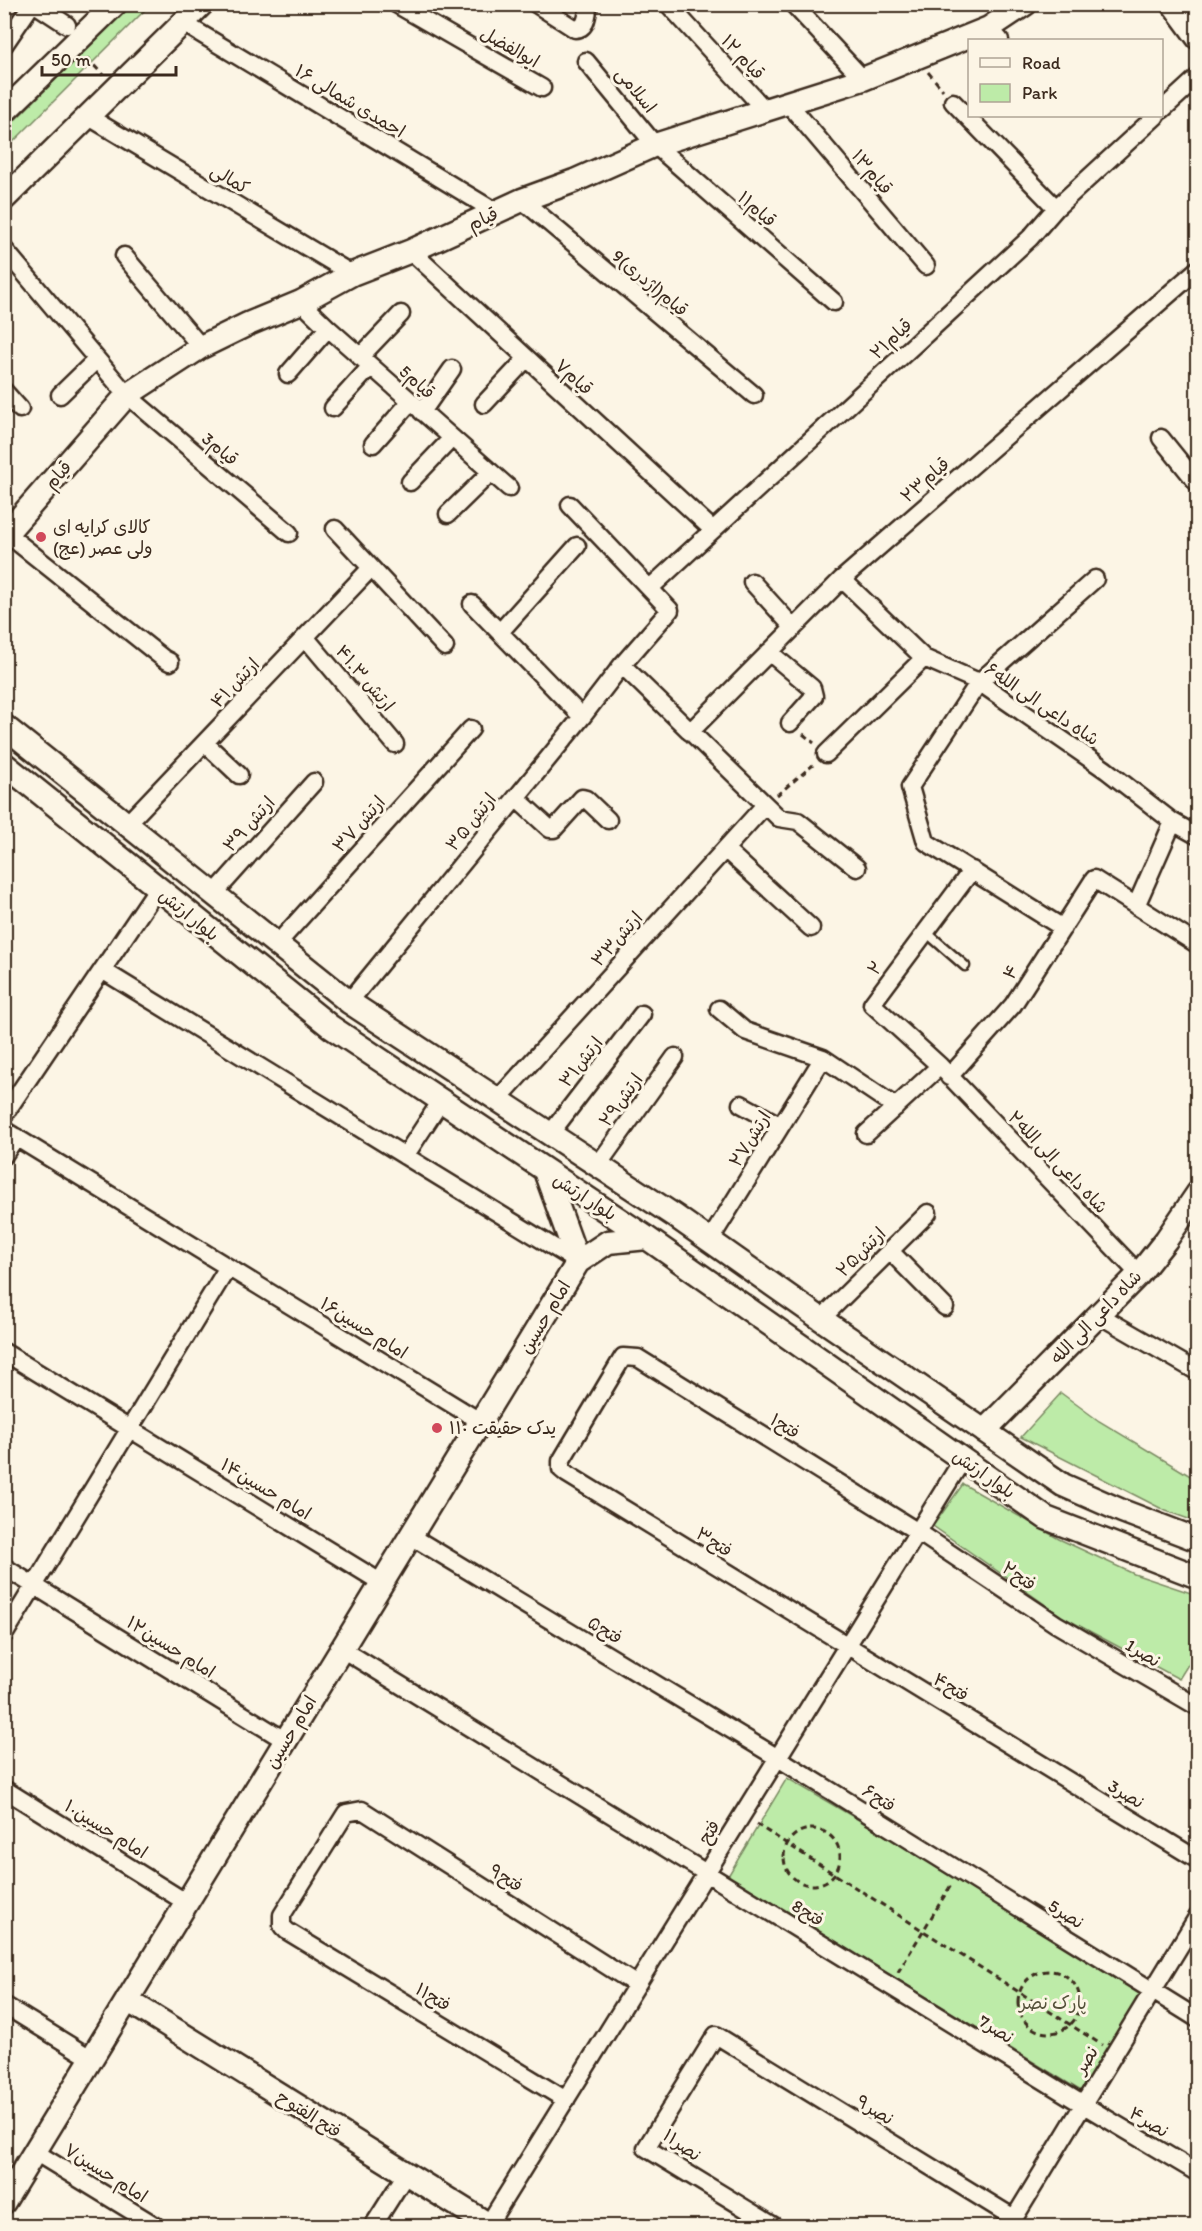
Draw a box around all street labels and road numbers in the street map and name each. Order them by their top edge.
street label: ابوالفضل [477,21,543,73]
street label: قیام ۱۲ [714,30,769,86]
street label: احمدی شمالی ۱۶ [291,60,409,142]
street label: اسلامی [611,63,661,117]
street label: قیام۱۳ [845,145,897,201]
street label: کمالی [207,159,254,199]
street label: قیام۱۱ [731,186,781,234]
street label: قیام [464,203,503,238]
street label: قیام(اژدری)9 [606,245,693,323]
street label: قیام۲۱ [865,314,919,366]
street label: قیام۷ [548,354,598,402]
street label: قیام5 [393,360,439,406]
street label: قیام3 [195,428,243,473]
street label: قیام۲۳ [896,453,956,510]
street label: قیام [40,456,79,496]
street label: ارتش ۴۱.۳ [331,640,399,716]
street label: ارتش ۴۱ [206,653,264,713]
street label: شاه داعی الی الله۶ [981,658,1103,750]
street label: ارتش ۳۵ [441,789,501,855]
street label: ارتش ۳۷ [328,791,390,857]
street label: ارتش ۳۹ [218,792,280,856]
street label: بلوار ارتش [154,884,224,946]
street label: ارتش۳۳ [587,907,647,971]
street label: ۲ [863,957,887,979]
street label: ۴ [998,960,1024,984]
street label: ارتش۳۱ [554,1032,608,1092]
street label: ارتش۲۹ [594,1069,648,1131]
street label: شاه داعی الی الله۲ [1003,1106,1113,1218]
street label: ارتش۲۷ [724,1107,776,1171]
street label: بلوار ارتش [549,1168,621,1226]
street label: ارتش۲۵ [831,1222,891,1282]
street label: شاه داعی الی الله [1046,1265,1146,1369]
street label: امام حسین [515,1276,578,1359]
street label: امام حسین۱۶ [315,1292,412,1366]
street label: ۱فتح [766,1409,804,1444]
street label: بلوار ارتش [948,1445,1020,1503]
street label: امام حسین۱۴ [215,1453,315,1527]
street label: ۳فتح [691,1522,736,1562]
street label: ۲فتح [997,1557,1040,1596]
street label: امام حسین۱۲ [121,1611,219,1685]
street label: ۵فتح [583,1611,626,1650]
street label: 1نصر [1121,1634,1165,1672]
street label: فتح۴ [929,1668,973,1707]
street label: امام حسین [261,1691,324,1774]
street label: 3نصر [1104,1775,1148,1813]
street label: ۶فتح [858,1779,900,1817]
street label: امام حسین۱۰ [59,1795,152,1866]
street label: فتح [693,1816,726,1849]
street label: ۹فتح [485,1859,527,1898]
street label: 8فتح [787,1895,828,1932]
street label: 5نصر [1044,1895,1088,1933]
street label: ۱۱فتح [411,1978,455,2017]
street label: 7نصر [974,2010,1018,2048]
street label: نصر [1068,2042,1103,2080]
street label: فتح الفتوح [272,2086,345,2143]
street label: ۹نصر [852,2090,898,2130]
street label: ۴نصر [1125,2102,1173,2142]
street label: ۱۱نصر [659,2124,705,2166]
street label: امام حسین۷ [59,2139,152,2210]

